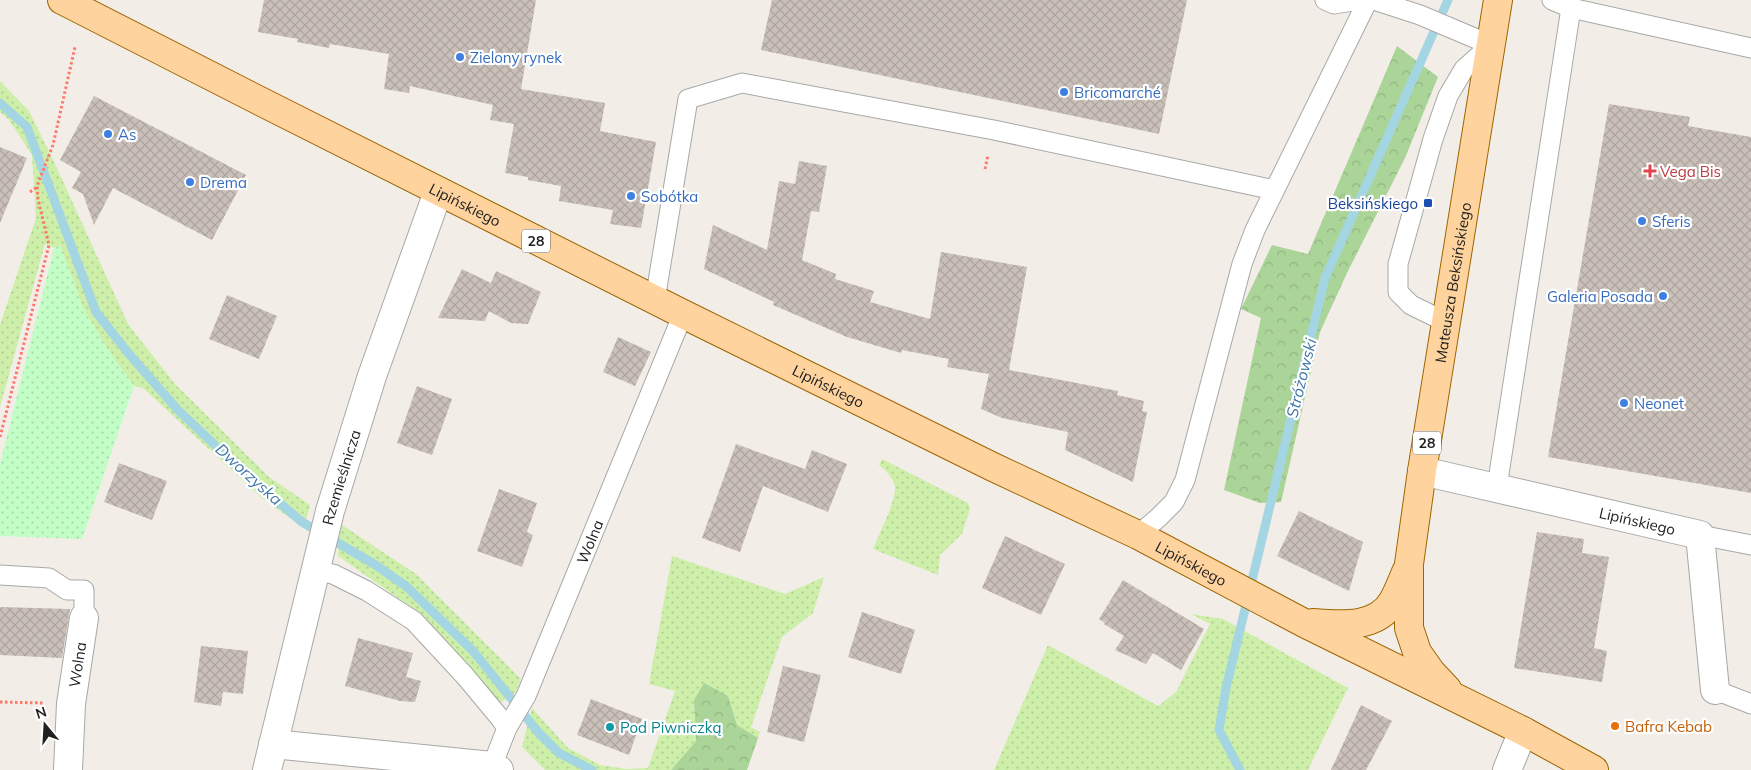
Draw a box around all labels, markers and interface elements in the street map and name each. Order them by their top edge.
place label: Zielony rynek [470,48,562,67]
marker: Zielony rynek [454,51,466,63]
place label: Bricomarché [1074,83,1161,102]
marker: Bricomarché [1058,86,1070,98]
place label: As [118,125,136,144]
marker: As [102,128,114,140]
place label: Vega Bis [1660,162,1721,181]
marker: Vega Bis [1644,165,1656,177]
place label: Drema [200,173,247,192]
marker: Drema [184,176,196,188]
street label: Lipińskiego [426,178,504,230]
place label: Sobótka [641,187,698,206]
marker: Sobótka [625,190,637,202]
place label: Beksińskiego [1328,194,1418,213]
marker: Beksińskiego [1422,197,1434,209]
street label: Mateusza Beksińskiego [1430,201,1475,364]
place label: Sferis [1652,212,1691,231]
marker: Sferis [1636,215,1648,227]
road number: 28 [522,230,550,252]
place label: Galeria Posada [1547,287,1653,306]
marker: Galeria Posada [1657,290,1669,302]
water label: Stróżowski [1281,336,1321,420]
street label: Lipińskiego [789,360,867,411]
place label: Neonet [1634,394,1684,413]
marker: Neonet [1618,397,1630,409]
street label: Rzemieślnicza [317,427,364,527]
road number: 28 [1413,432,1441,454]
water label: Dworzyska [211,439,287,509]
street label: Lipińskiego [1597,503,1677,539]
street label: Wolna [572,517,607,566]
street label: Lipińskiego [1152,537,1230,590]
street label: Wolna [64,640,90,689]
north arrow [20,700,70,750]
text: N [33,702,49,723]
place label: Bafra Kebab [1625,717,1712,736]
place label: Pod Piwniczką [620,718,722,737]
marker: Bafra Kebab [1609,720,1621,732]
marker: Pod Piwniczką [604,721,616,733]

